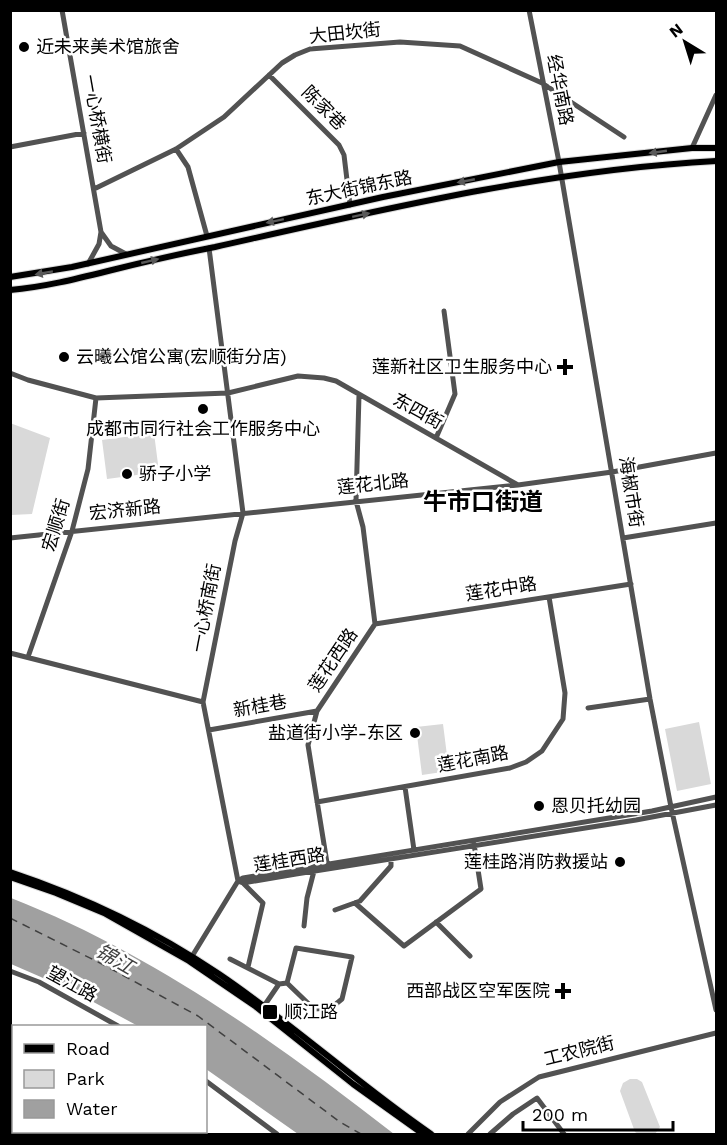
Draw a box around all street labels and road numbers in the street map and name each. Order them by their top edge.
street label: 大田坎街 [308,18,382,47]
street label: 经华南路 [543,53,578,127]
street label: 一心桥横街 [79,73,116,165]
street label: 陈家巷 [298,81,351,134]
street label: 东大街锦东路 [304,166,414,209]
street label: 东四街 [390,388,447,433]
street label: 海椒市街 [615,455,647,529]
street label: 莲花北路 [336,469,410,498]
street label: 宏济新路 [88,495,162,524]
street label: 宏顺街 [38,496,73,554]
street label: 一心桥南街 [187,562,224,654]
street label: 莲花中路 [464,573,538,605]
street label: 莲花西路 [304,624,361,695]
street label: 新桂巷 [232,690,288,721]
street label: 莲花南路 [436,741,510,776]
street label: 莲桂西路 [252,844,326,876]
street label: 望江路 [44,961,101,1006]
street label: 工农院街 [541,1032,616,1069]

